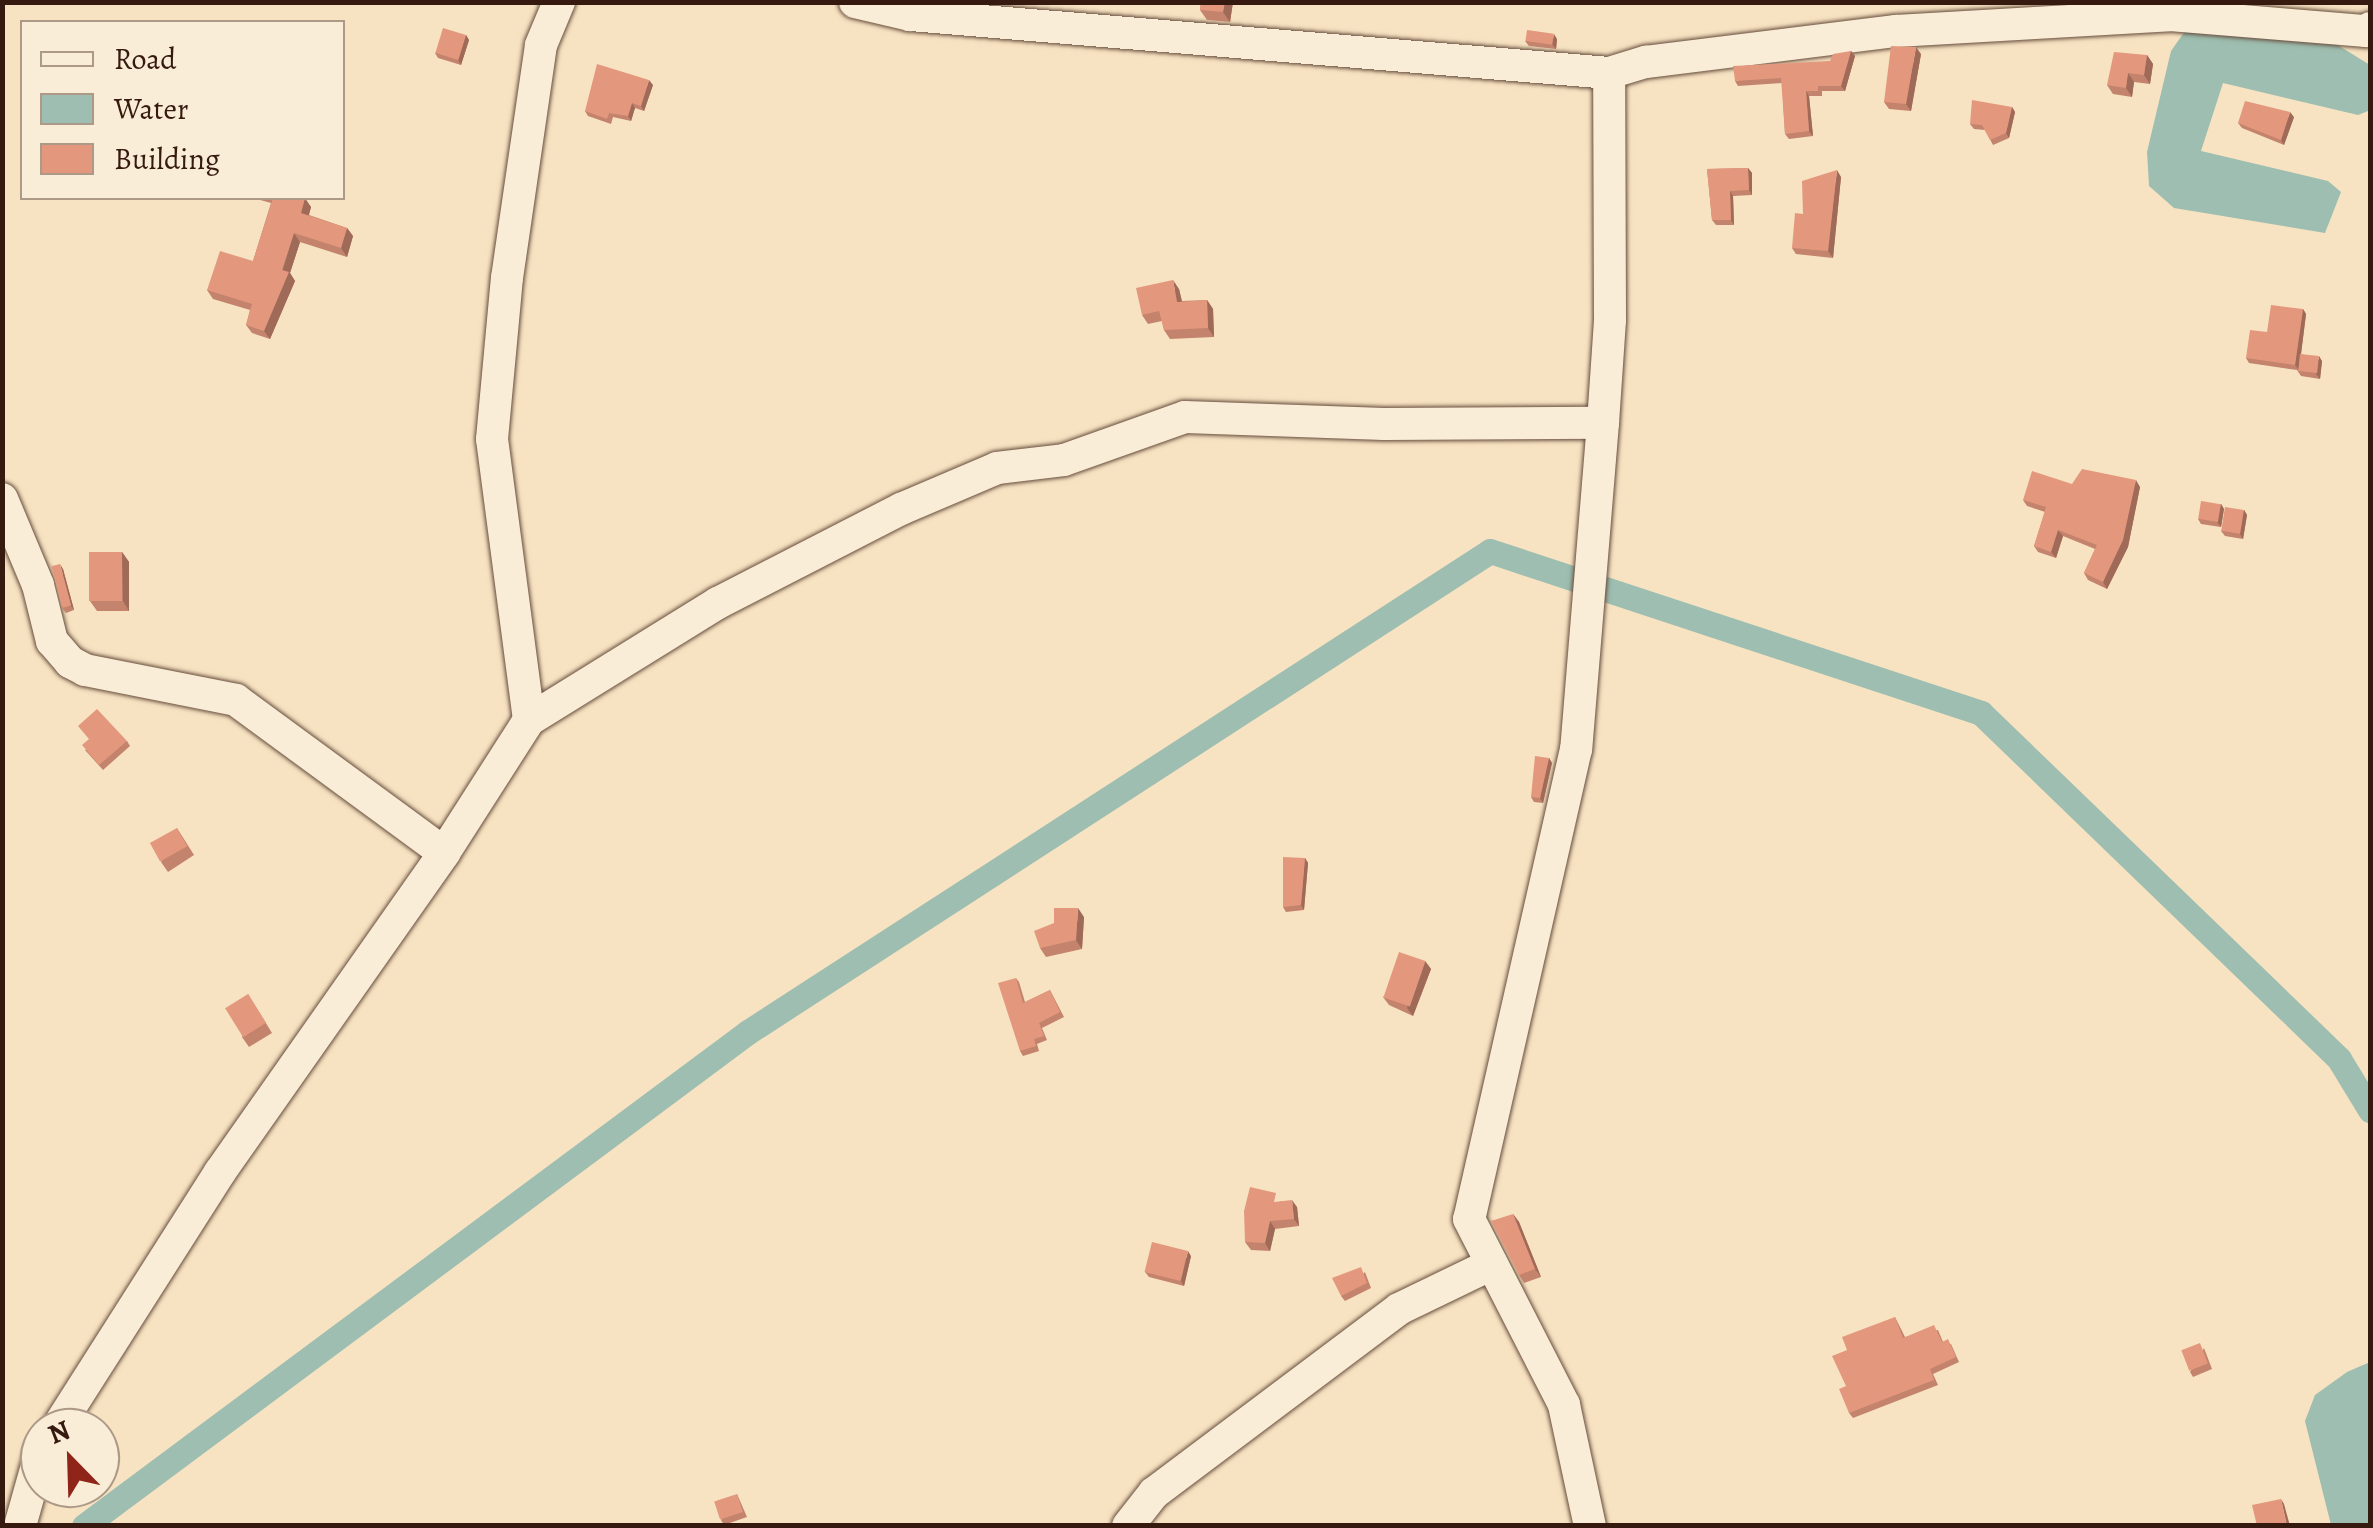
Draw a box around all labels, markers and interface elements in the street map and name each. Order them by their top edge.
legend [20,20,345,200]
text: Road [114,39,176,79]
text: Water [114,89,188,129]
text: Building [114,139,220,179]
north arrow [20,1408,120,1508]
text: N [42,1411,76,1454]

